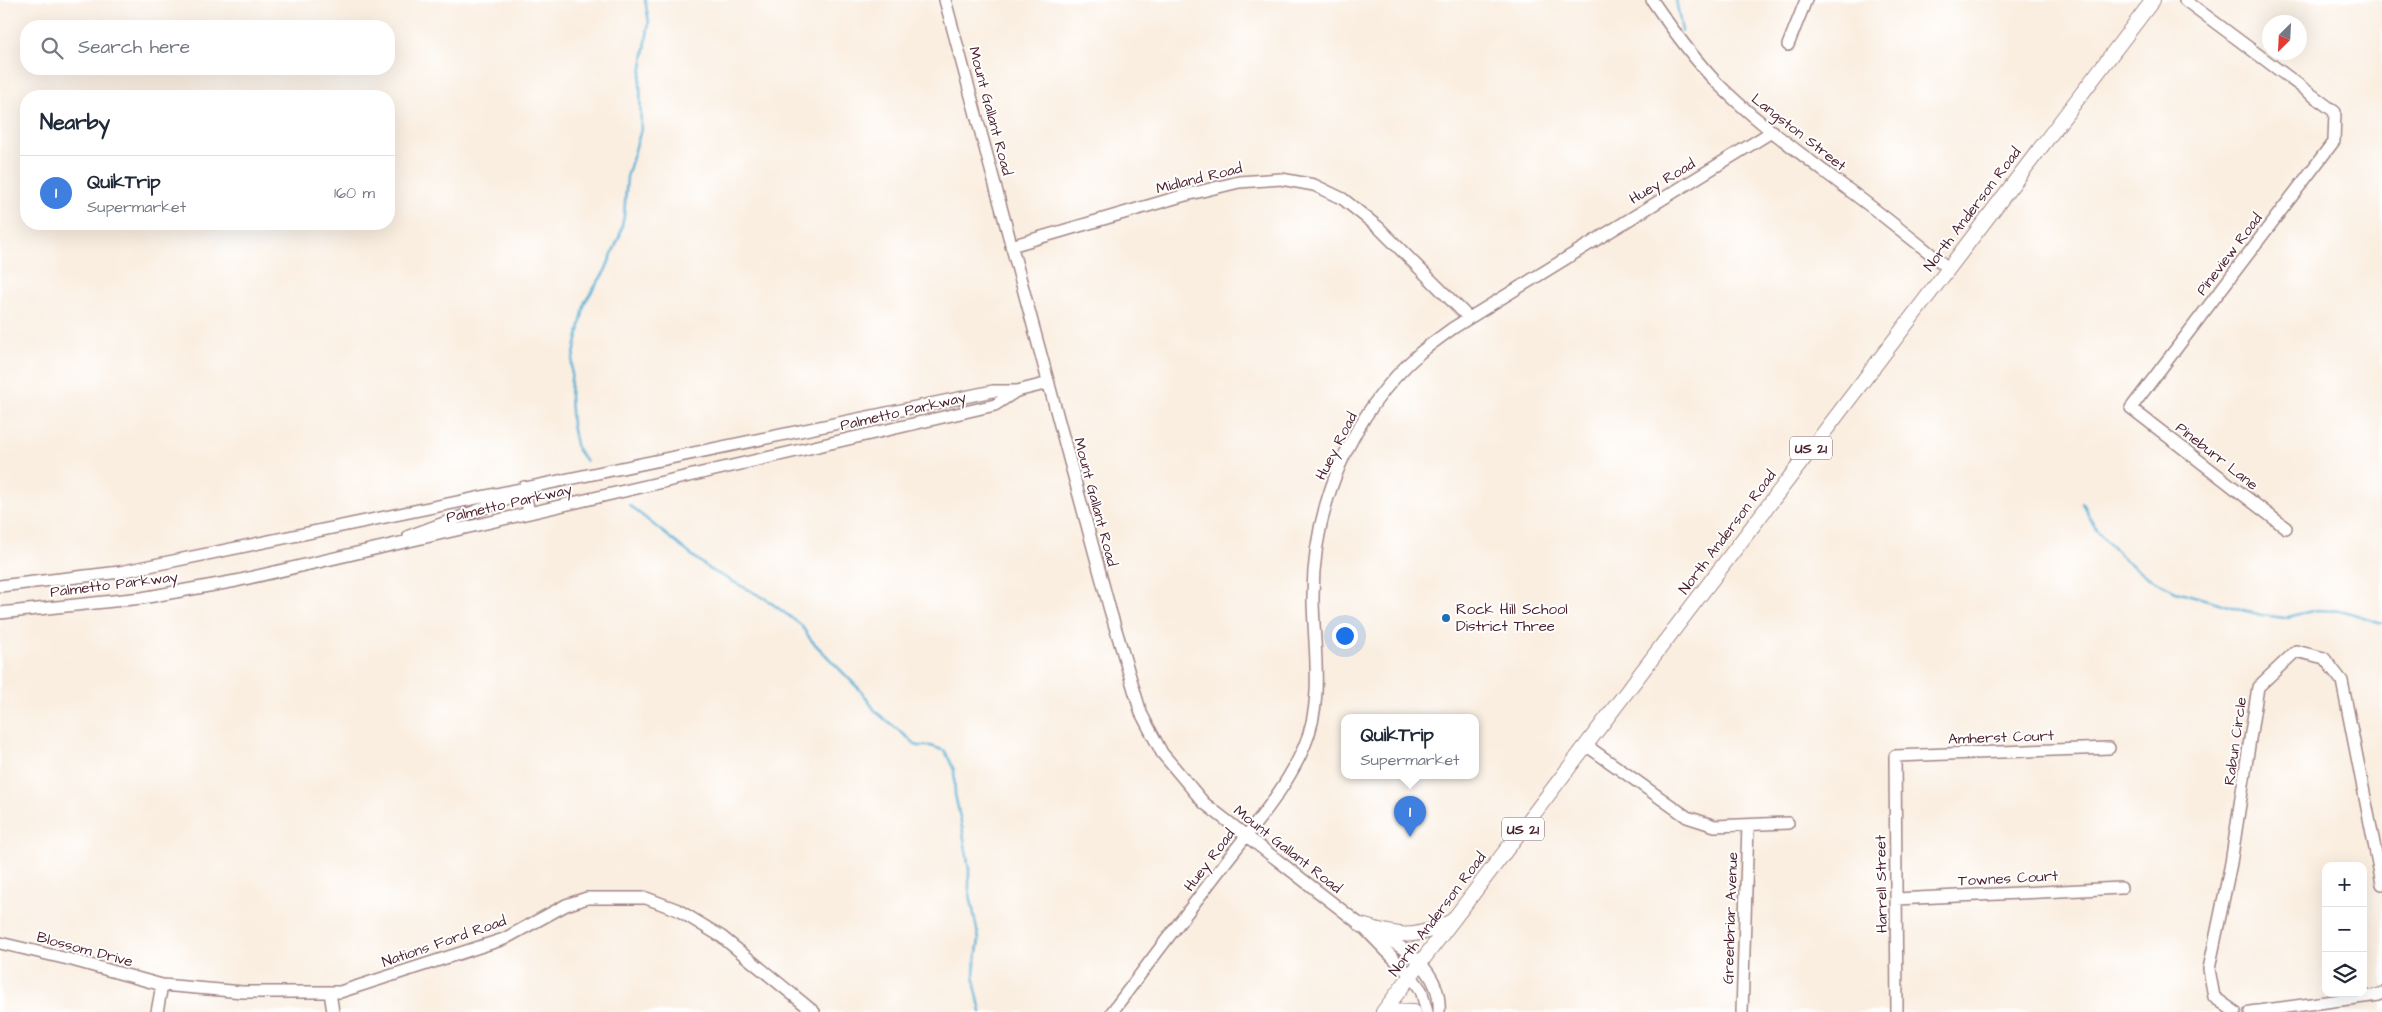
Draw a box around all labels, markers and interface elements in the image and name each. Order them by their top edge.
north arrow [2262,15,2307,60]
search box [20,20,395,75]
icon: search [38,34,66,62]
text: Search here [78,34,190,61]
street label: Mount Gallant Road [963,44,1018,178]
street label: Langston Street [1746,89,1850,177]
text: Nearby [40,108,110,137]
street label: North Anderson Road [1919,143,2026,276]
street label: Huey Road [1625,153,1700,210]
street label: Midland Road [1154,158,1245,199]
text: QuikTrip [87,169,161,196]
text: 1 [55,182,57,204]
text: 160 m [334,182,375,204]
text: Supermarket [87,196,186,218]
street label: Pineview Road [2191,209,2268,300]
street label: Palmetto Parkway [838,387,968,437]
street label: Huey Road [1310,408,1364,484]
street label: Pineburr Lane [2171,417,2262,495]
street label: Mount Gallant Road [1068,435,1123,569]
road number: US 21 [1790,436,1832,459]
street label: North Anderson Road [1674,466,1781,599]
street label: Palmetto Parkway [444,479,574,529]
street label: Palmetto Parkway [49,566,179,604]
place label: Rock Hill School District Three [1456,599,1568,637]
marker: Rock Hill School District Three [1440,612,1452,624]
your location [1332,623,1358,649]
street label: Rabun Circle [2219,696,2252,787]
popup [1341,714,1479,779]
text: QuikTrip [1360,722,1434,749]
street label: Amherst Court [1948,725,2054,750]
text: Supermarket [1360,749,1460,771]
pin: 1 [1394,796,1426,837]
street label: Mount Gallant Road [1229,800,1347,899]
road number: US 21 [1502,818,1544,841]
street label: Huey Road [1179,824,1241,897]
street label: Harrell Street [1870,835,1893,933]
street label: North Anderson Road [1384,848,1491,981]
street label: Greenbriar Avenue [1718,852,1743,984]
map controls [2322,862,2367,997]
button: + [2322,862,2367,907]
street label: Townes Court [1958,865,2059,892]
button: − [2322,907,2367,952]
street label: Nations Ford Road [379,910,509,973]
street label: Blossom Drive [34,927,135,972]
button: layers [2322,952,2367,997]

